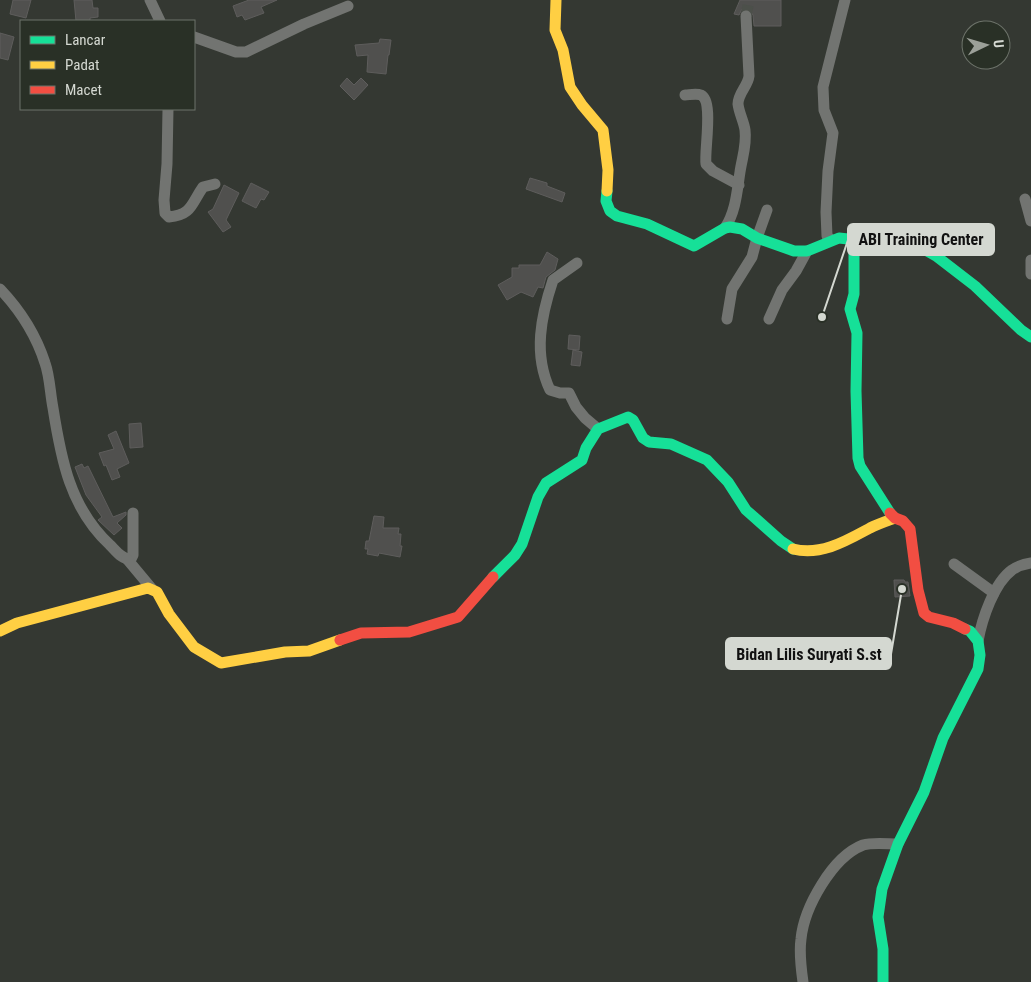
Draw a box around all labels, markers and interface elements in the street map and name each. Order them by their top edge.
legend [20,20,195,110]
north arrow [961,20,1011,70]
text: Lancar [65,31,106,49]
text: U [991,39,1007,49]
text: Padat [65,56,99,74]
text: Macet [65,81,102,99]
callout: ABI Training Center [848,224,994,255]
text: ABI Training Center [859,230,983,249]
callout: Bidan Lilis Suryati S.st [726,638,891,669]
text: Bidan Lilis Suryati S.st [736,645,882,664]

